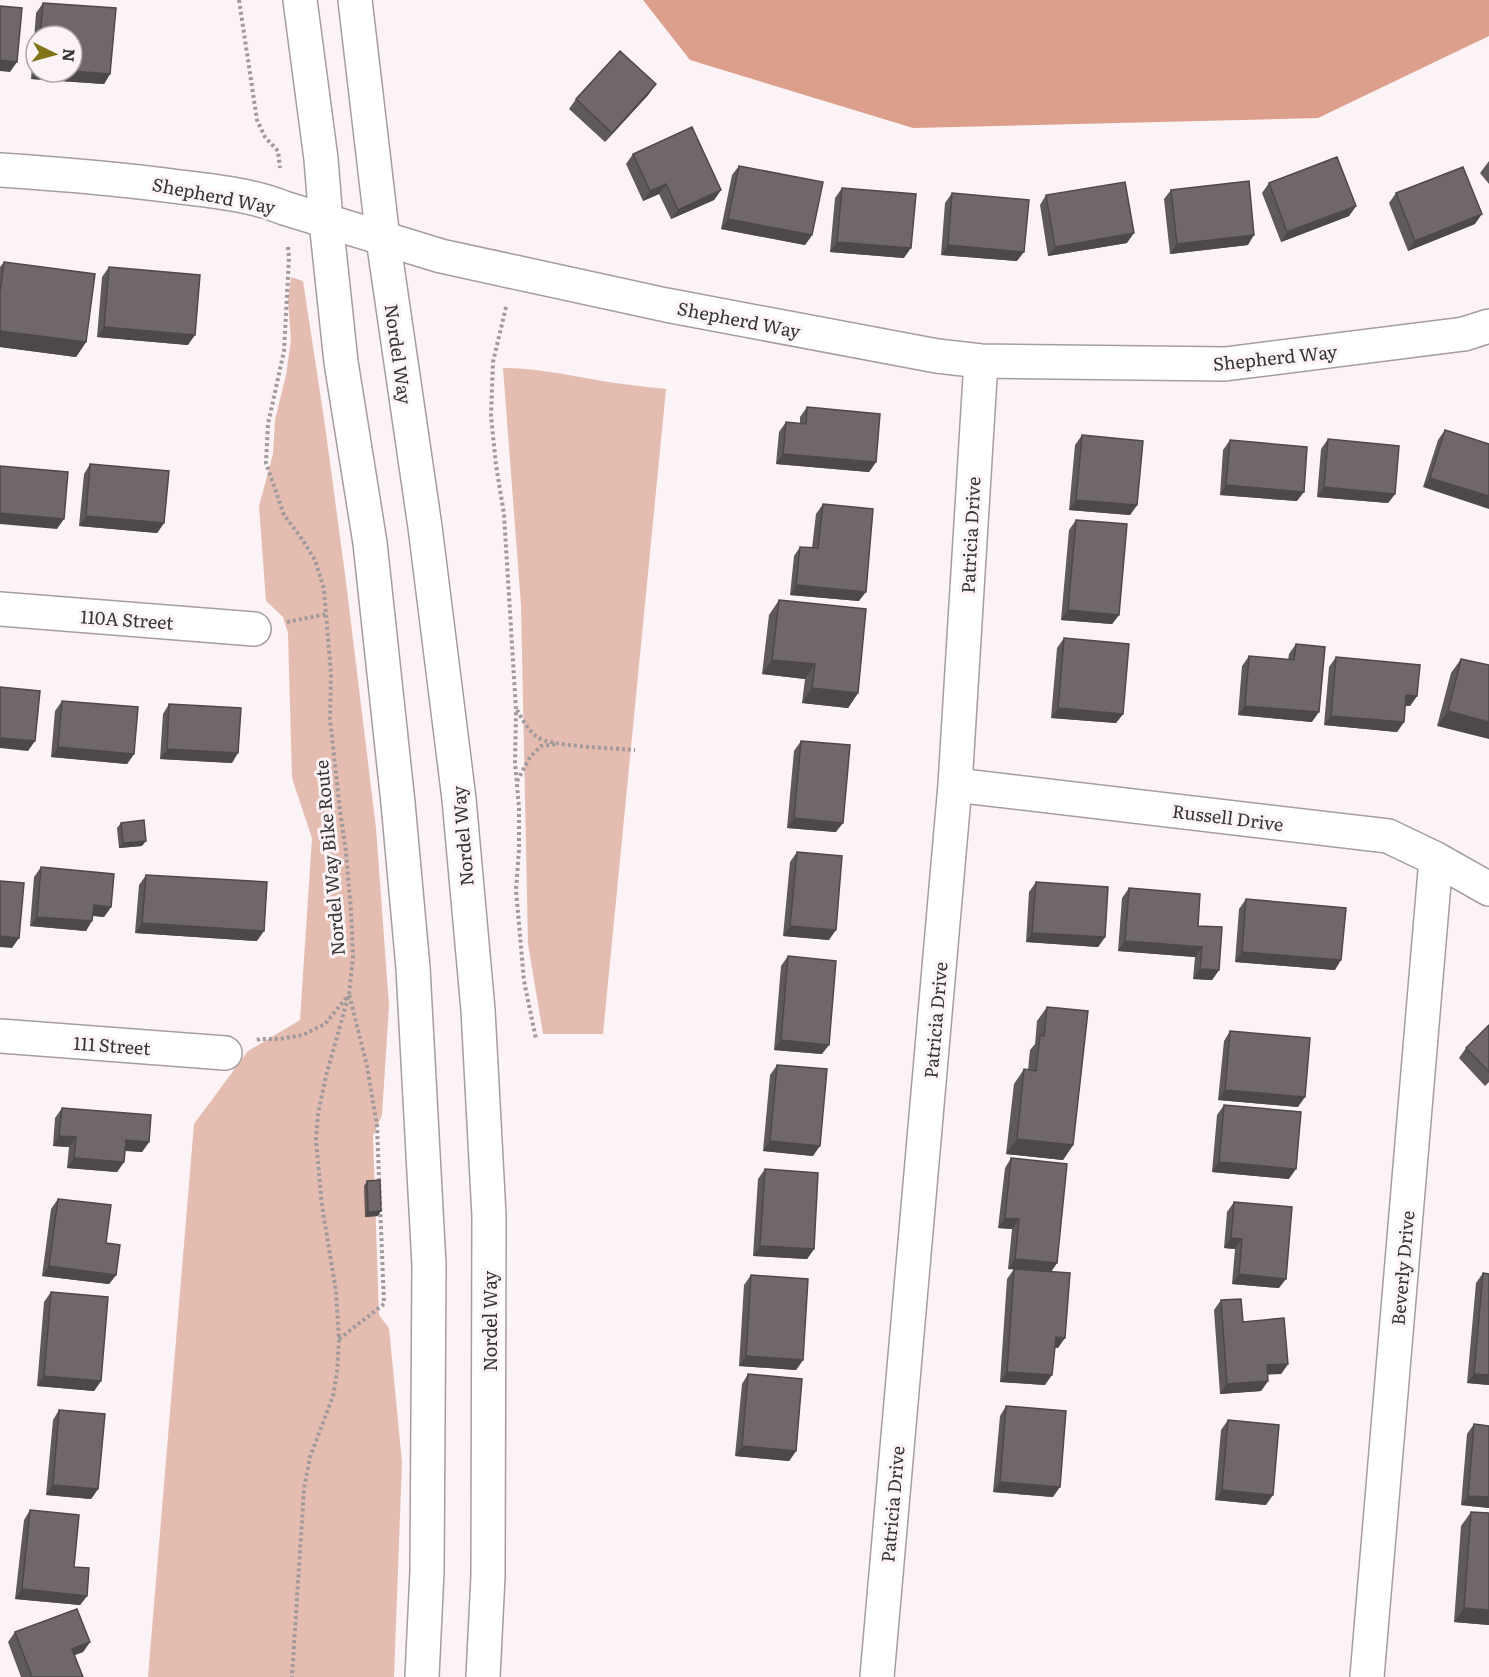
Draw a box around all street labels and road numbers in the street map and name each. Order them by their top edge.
street label: Shepherd Way [150,170,279,220]
street label: Shepherd Way [675,294,804,344]
street label: Nordel Way [379,302,419,406]
street label: Shepherd Way [1211,337,1339,377]
street label: Patricia Drive [953,476,987,594]
street label: 110A Street [79,602,175,636]
street label: Nordel Way Bike Route [307,759,351,957]
street label: Nordel Way [444,784,480,887]
street label: Russell Drive [1171,797,1285,837]
street label: Patricia Drive [916,961,954,1079]
street label: 111 Street [73,1029,152,1061]
street label: Beverly Drive [1384,1209,1420,1327]
street label: Nordel Way [476,1270,503,1371]
street label: Patricia Drive [873,1445,911,1563]

